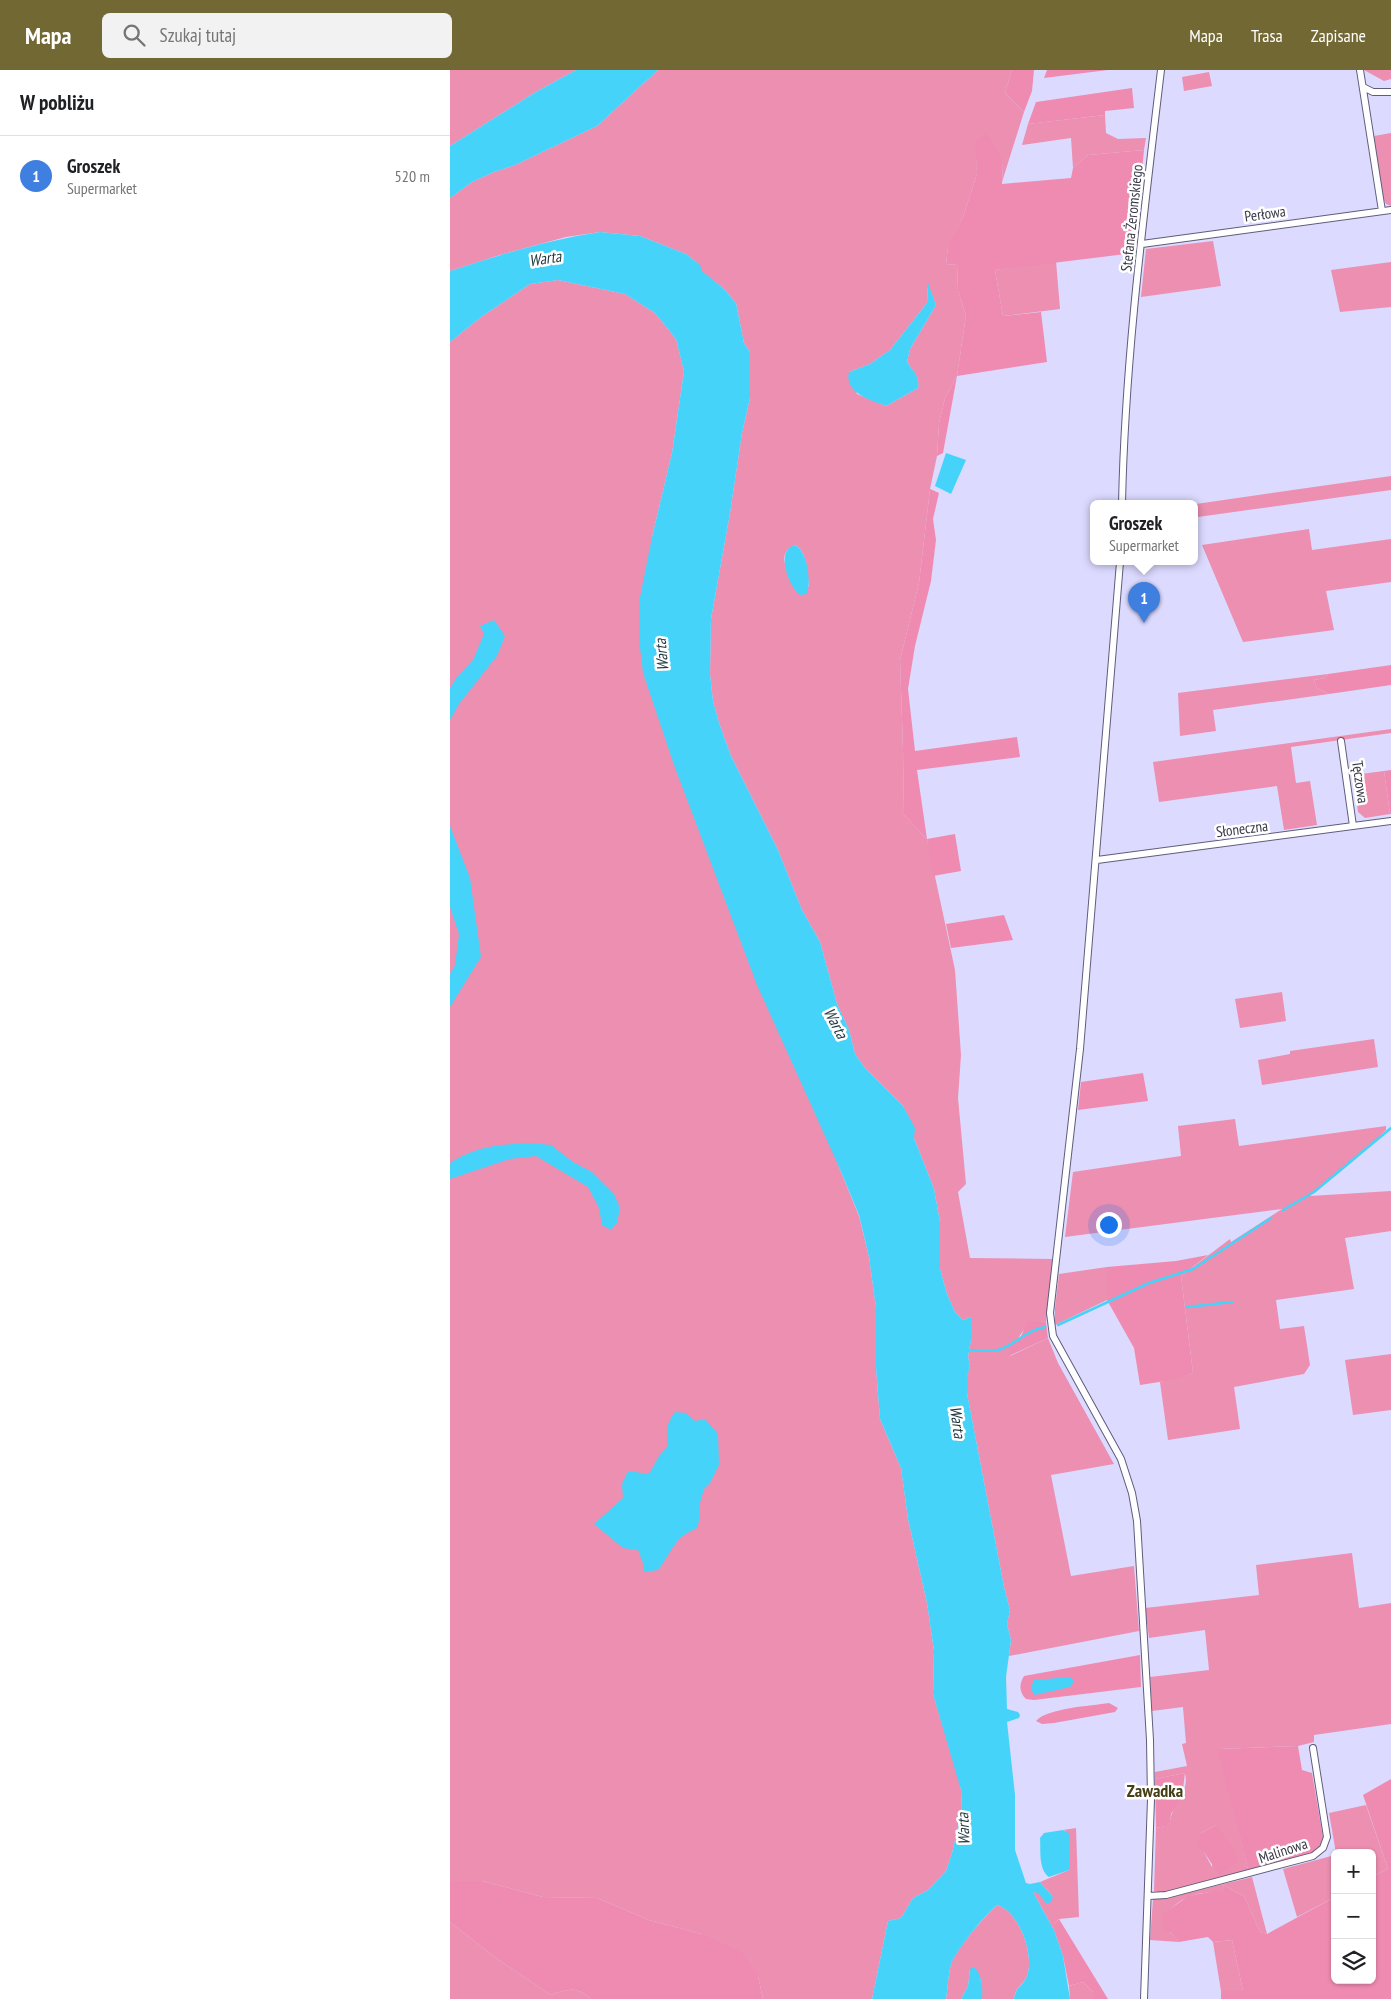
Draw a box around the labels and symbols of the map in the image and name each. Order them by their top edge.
street label: Stefana Żeromskiego [1116,163,1147,273]
street label: Perłowa [1243,201,1287,226]
water label: Warta [528,245,564,270]
pin: 1 [1128,582,1160,623]
water label: Warta [649,637,672,672]
street label: Tęczowa [1348,759,1373,804]
street label: Słoneczna [1215,816,1269,841]
water label: Warta [820,1004,853,1043]
your location [1096,1212,1122,1238]
water label: Warta [946,1405,970,1441]
district label: Zawadka [1127,1779,1183,1802]
water label: Warta [952,1811,974,1846]
street label: Malinowa [1256,1834,1310,1867]

